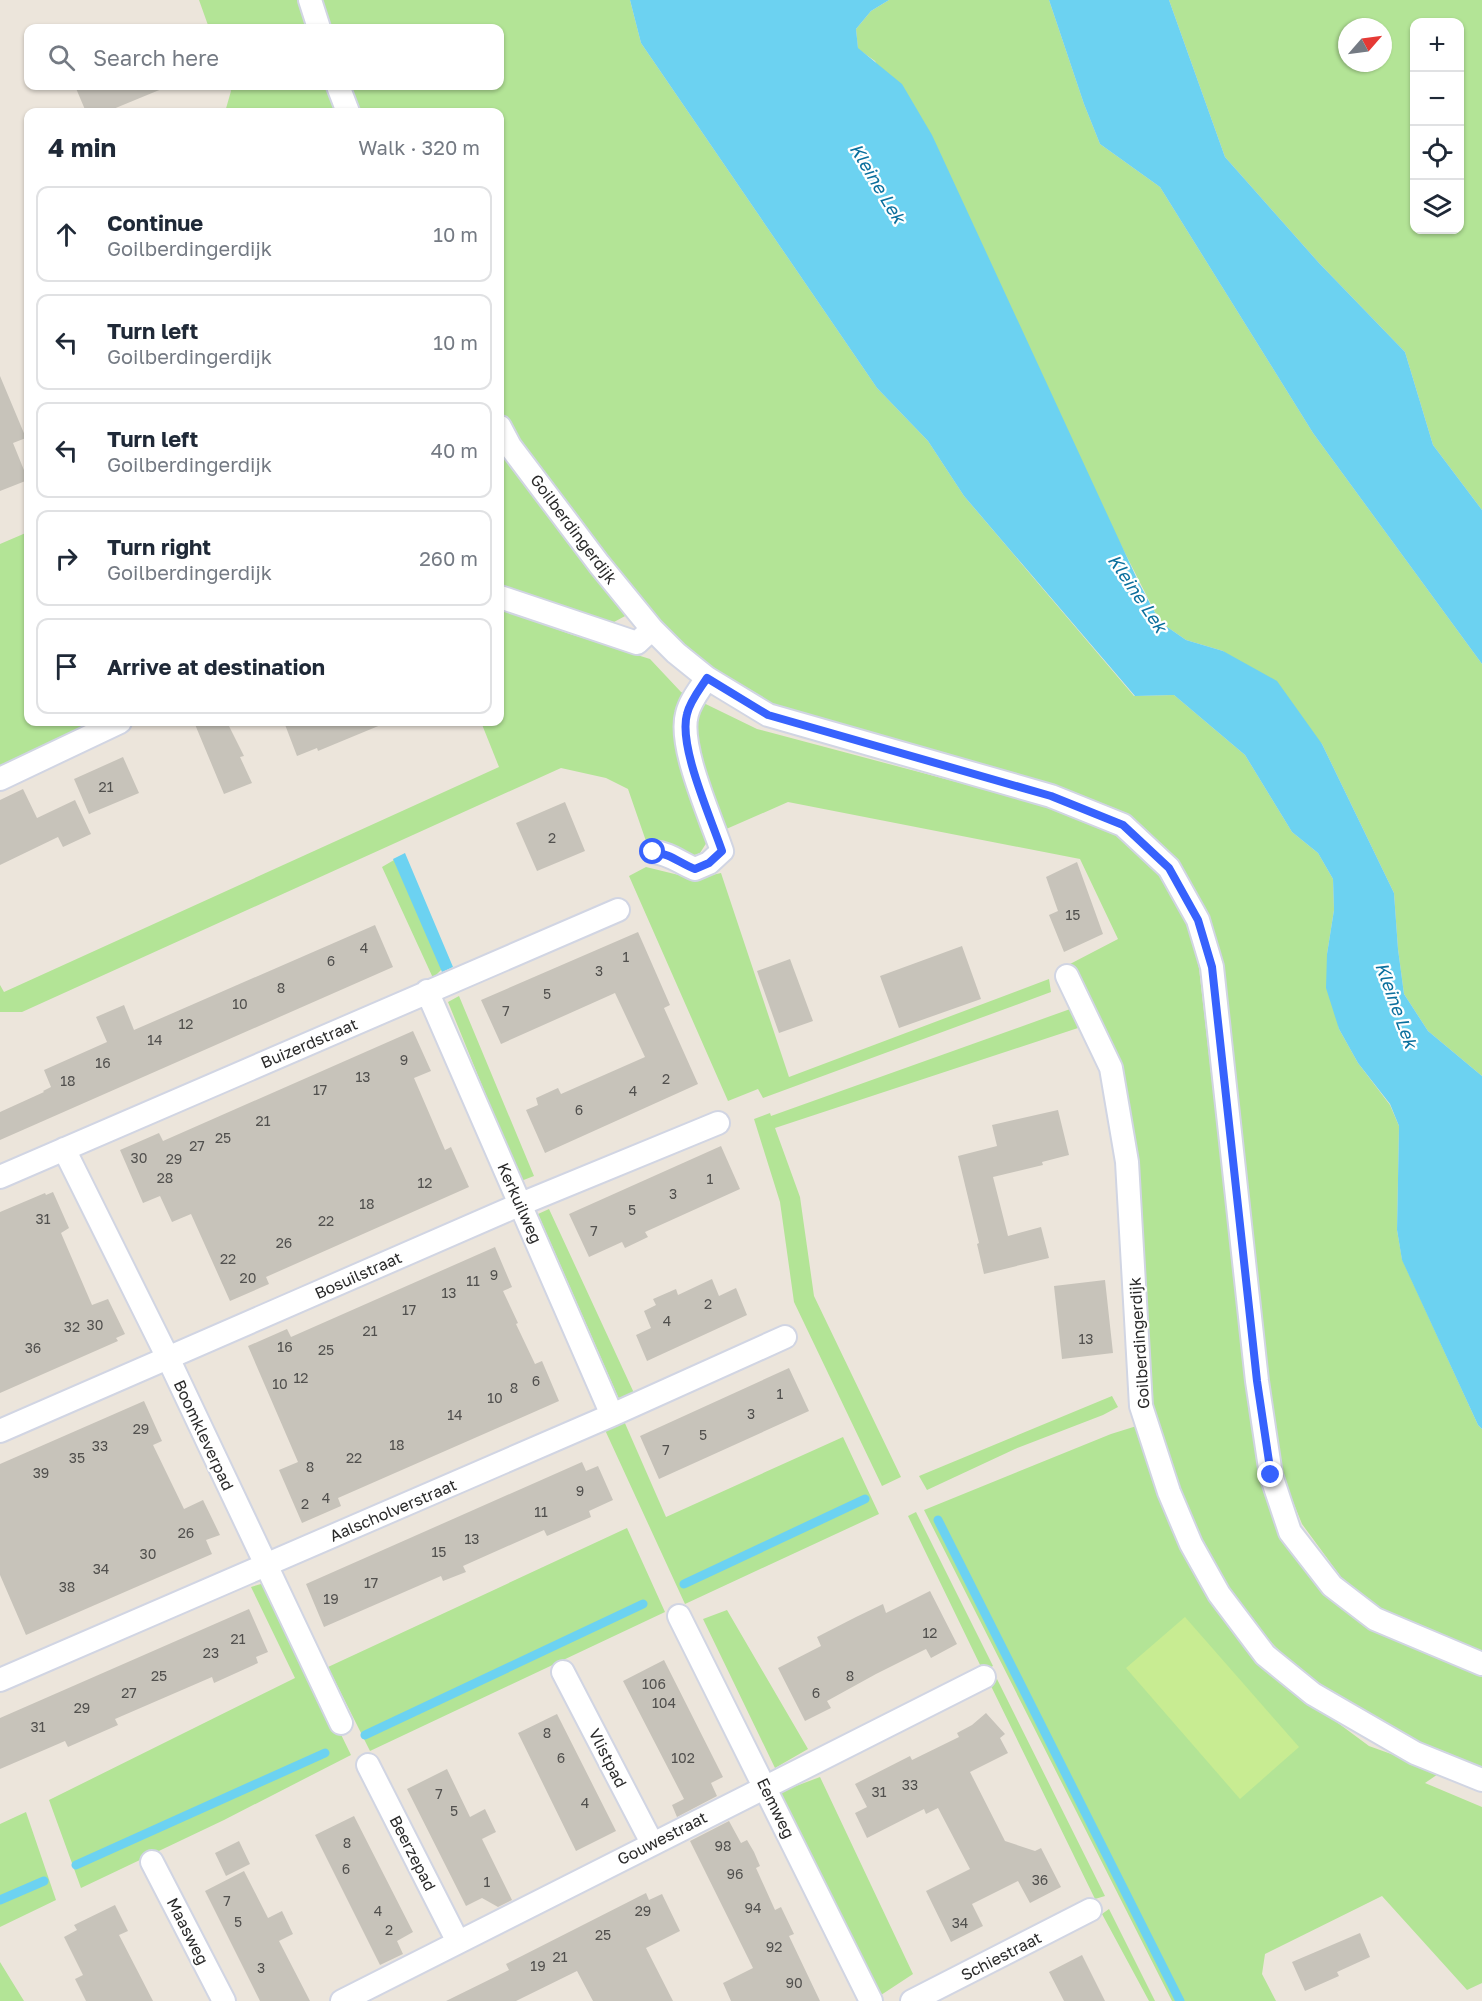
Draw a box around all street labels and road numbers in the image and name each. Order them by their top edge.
street label: Goilberdingerdijk [526,470,622,588]
street label: Buizerdstraat [258,1014,360,1072]
street label: Kerkuilweg [493,1160,547,1246]
street label: Bosuilstraat [311,1247,405,1303]
street label: Goilberdingerdijk [1124,1276,1154,1410]
street label: Boomkleverpad [170,1376,238,1494]
street label: Aalscholverstraat [327,1474,459,1546]
street label: Vlistpad [585,1725,631,1791]
street label: Eemweg [753,1774,799,1842]
street label: Gouwestraat [614,1807,710,1869]
street label: Beerzepad [386,1812,440,1894]
street label: Maasweg [163,1894,213,1968]
street label: Schiestraat [957,1927,1045,1985]

